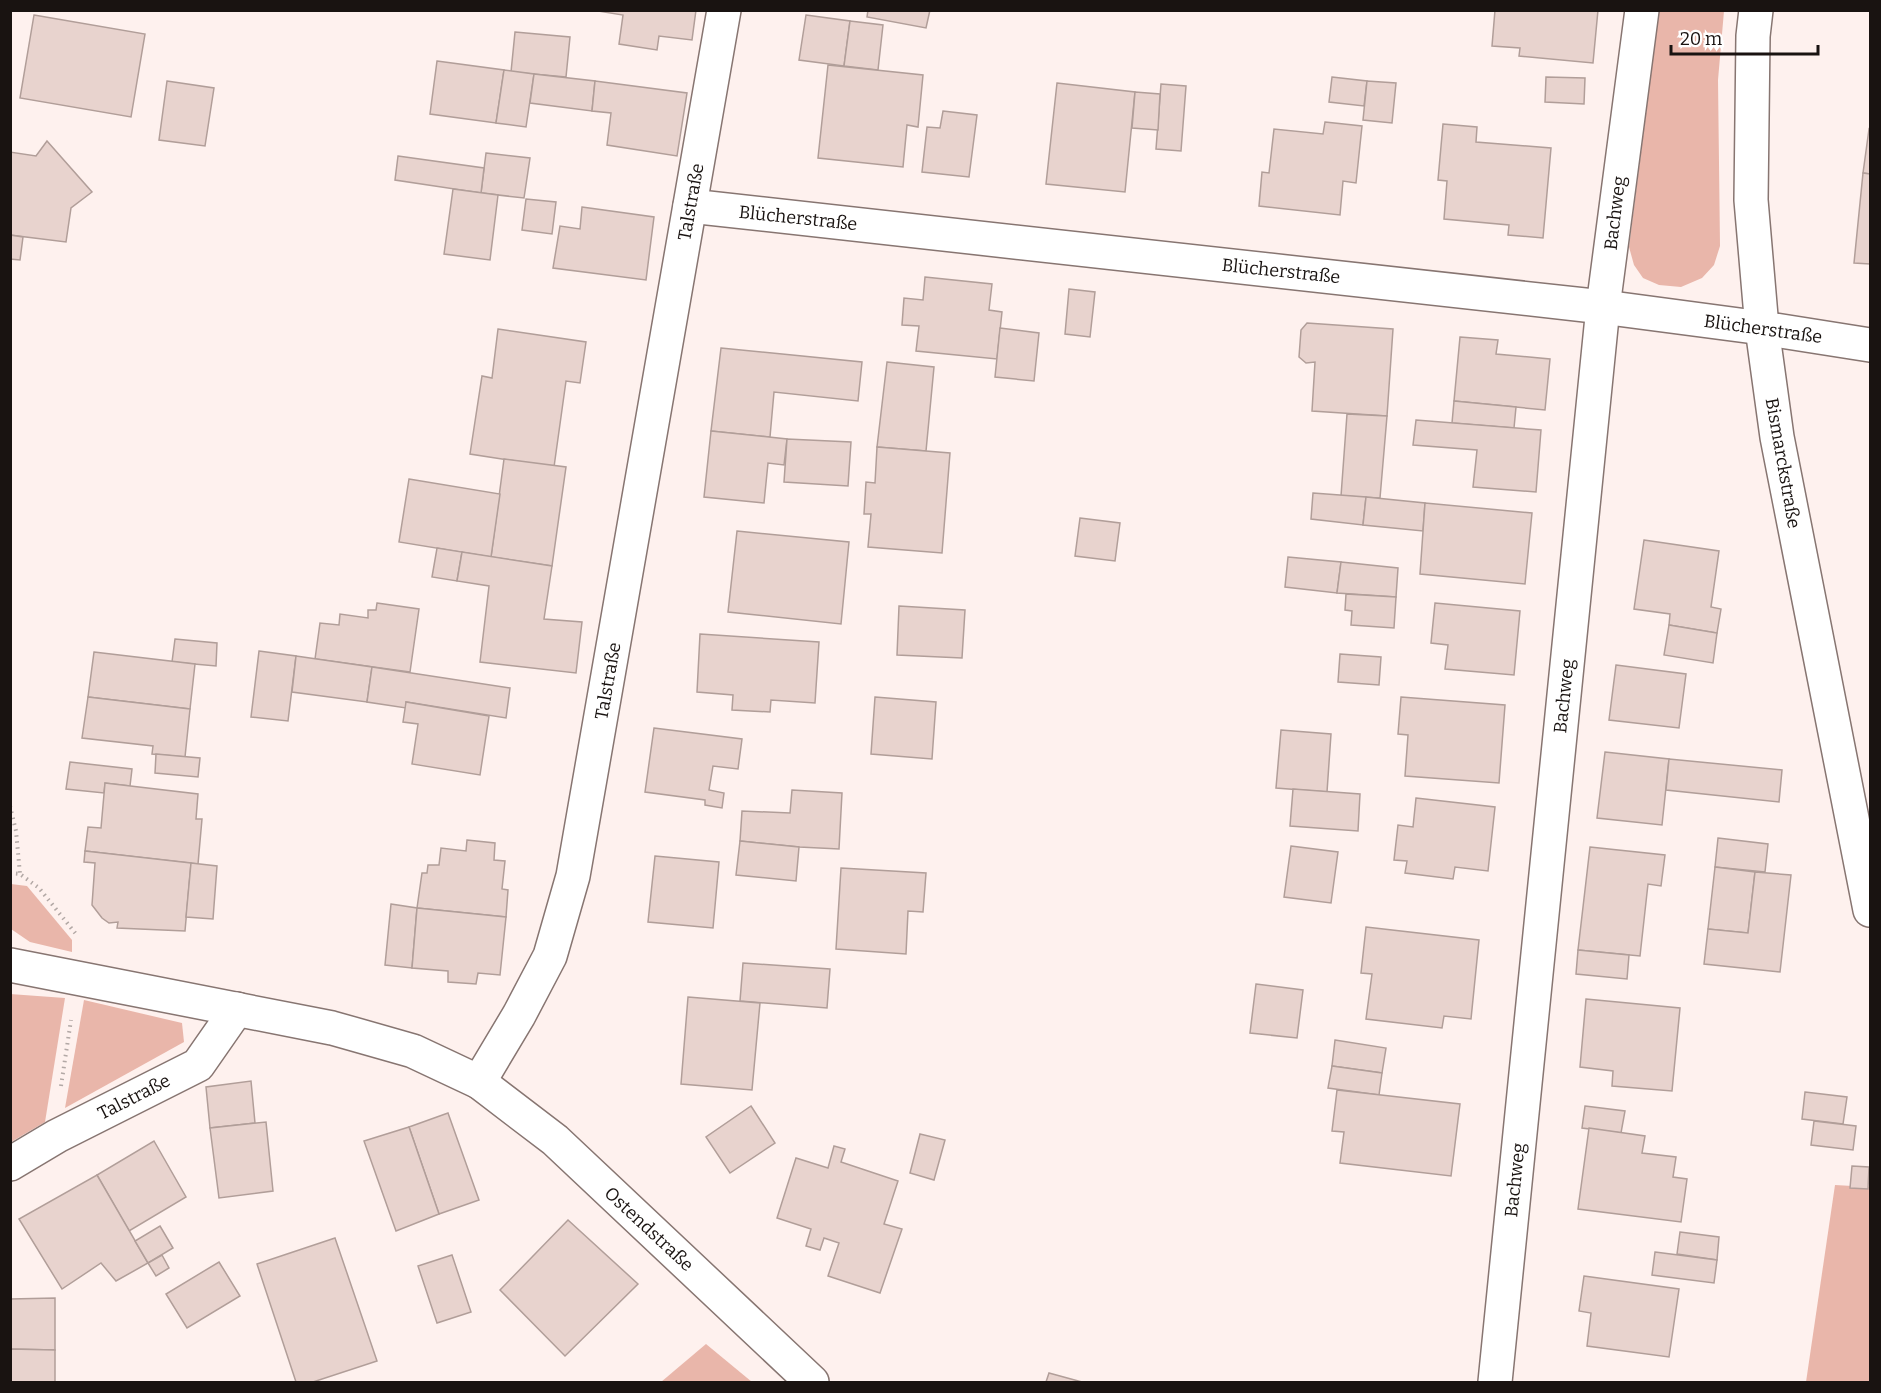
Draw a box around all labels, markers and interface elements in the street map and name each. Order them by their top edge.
scale bar [1671,18,1818,56]
text: 20 m [1680,28,1722,50]
street label: Talstraße [673,162,709,242]
street label: Bachweg [1600,175,1630,251]
street label: Blücherstraße [738,201,858,235]
street label: Blücherstraße [1221,254,1341,288]
street label: Blücherstraße [1702,310,1824,348]
street label: Bismarckstraße [1761,396,1805,530]
street label: Talstraße [590,641,626,721]
street label: Bachweg [1549,658,1579,734]
street label: Talstraße [94,1069,174,1125]
street label: Bachweg [1500,1142,1530,1218]
street label: Ostendstraße [600,1182,698,1276]

